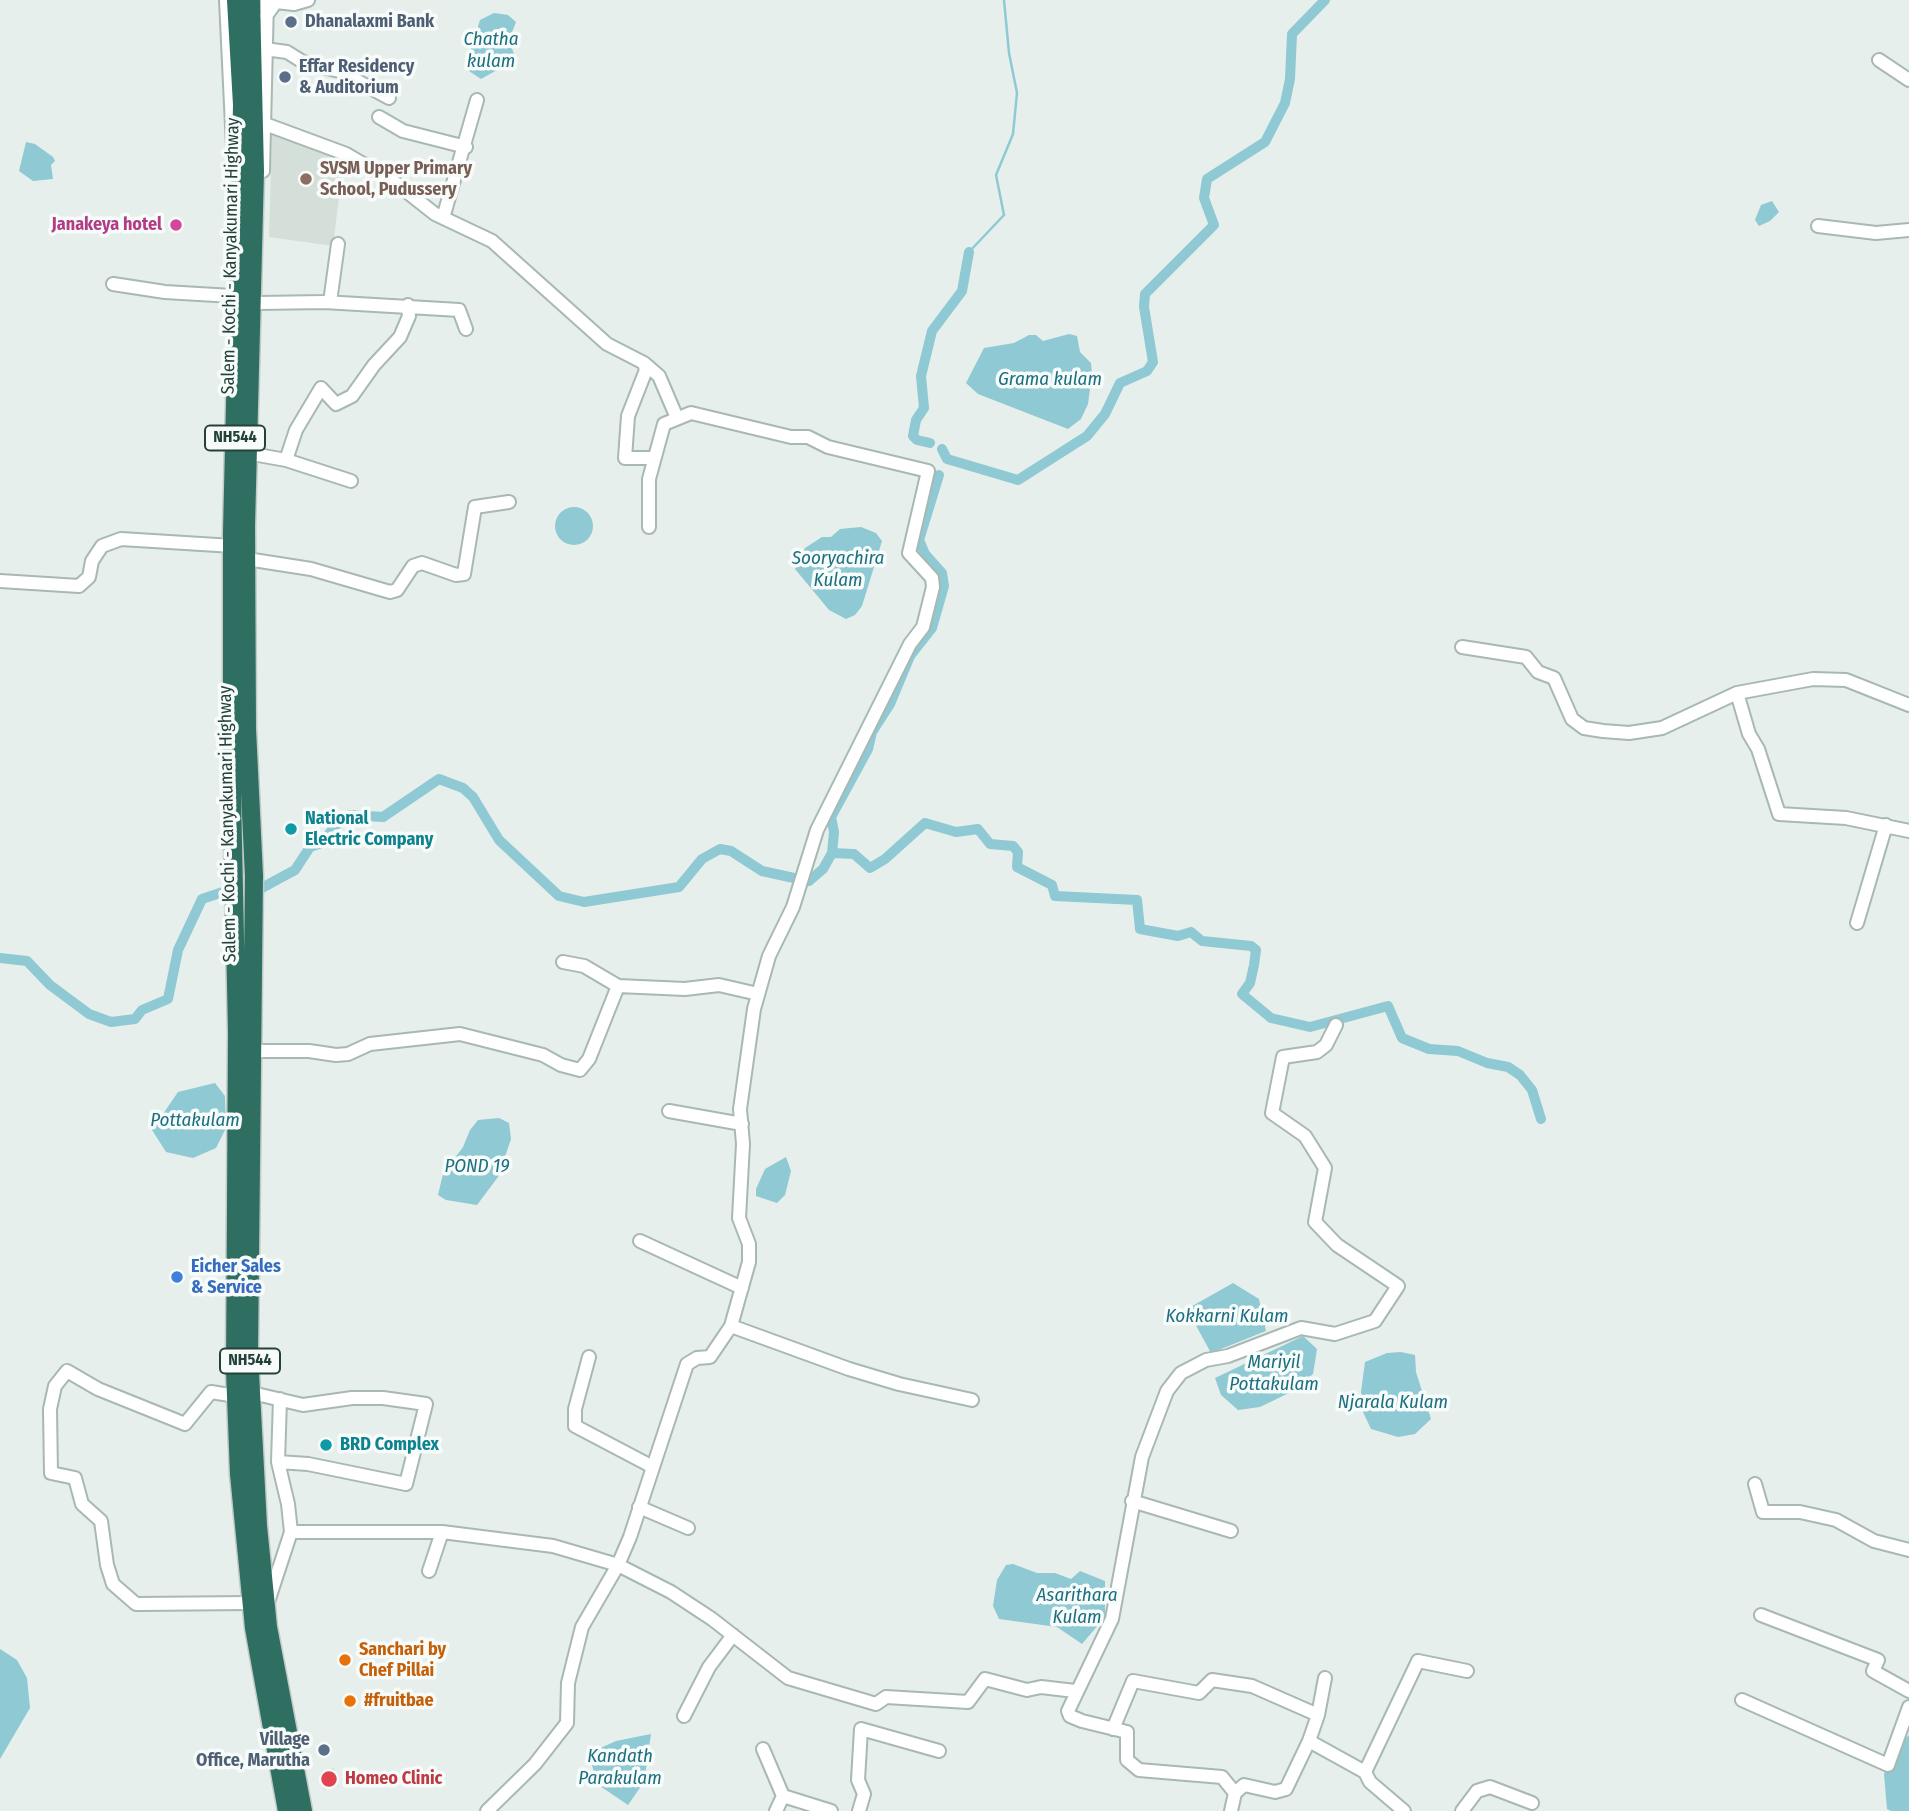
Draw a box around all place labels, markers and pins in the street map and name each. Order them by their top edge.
place label: Dhanalaxmi Bank [305,11,434,33]
marker: Dhanalaxmi Bank [283,14,299,30]
place label: Effar Residency & Auditorium [299,56,414,98]
marker: Effar Residency & Auditorium [277,69,293,85]
place label: SVSM Upper Primary School, Pudussery [320,158,472,200]
marker: SVSM Upper Primary School, Pudussery [298,171,314,187]
place label: Janakeya hotel [52,214,162,236]
marker: Janakeya hotel [168,217,184,233]
place label: National Electric Company [305,808,433,850]
marker: National Electric Company [283,821,299,837]
place label: Eicher Sales & Service [191,1256,281,1298]
marker: Eicher Sales & Service [169,1269,185,1285]
place label: BRD Complex [340,1434,439,1456]
marker: BRD Complex [318,1437,334,1453]
place label: Sanchari by Chef Pillai [359,1639,446,1682]
marker: Sanchari by Chef Pillai [337,1652,353,1668]
place label: #fruitbae [364,1690,434,1712]
marker: #fruitbae [342,1693,358,1709]
place label: Village Office, Marutha [196,1729,310,1772]
marker: Village Office, Marutha [316,1742,332,1758]
place label: Homeo Clinic [345,1768,442,1790]
marker: Homeo Clinic [319,1769,339,1789]

